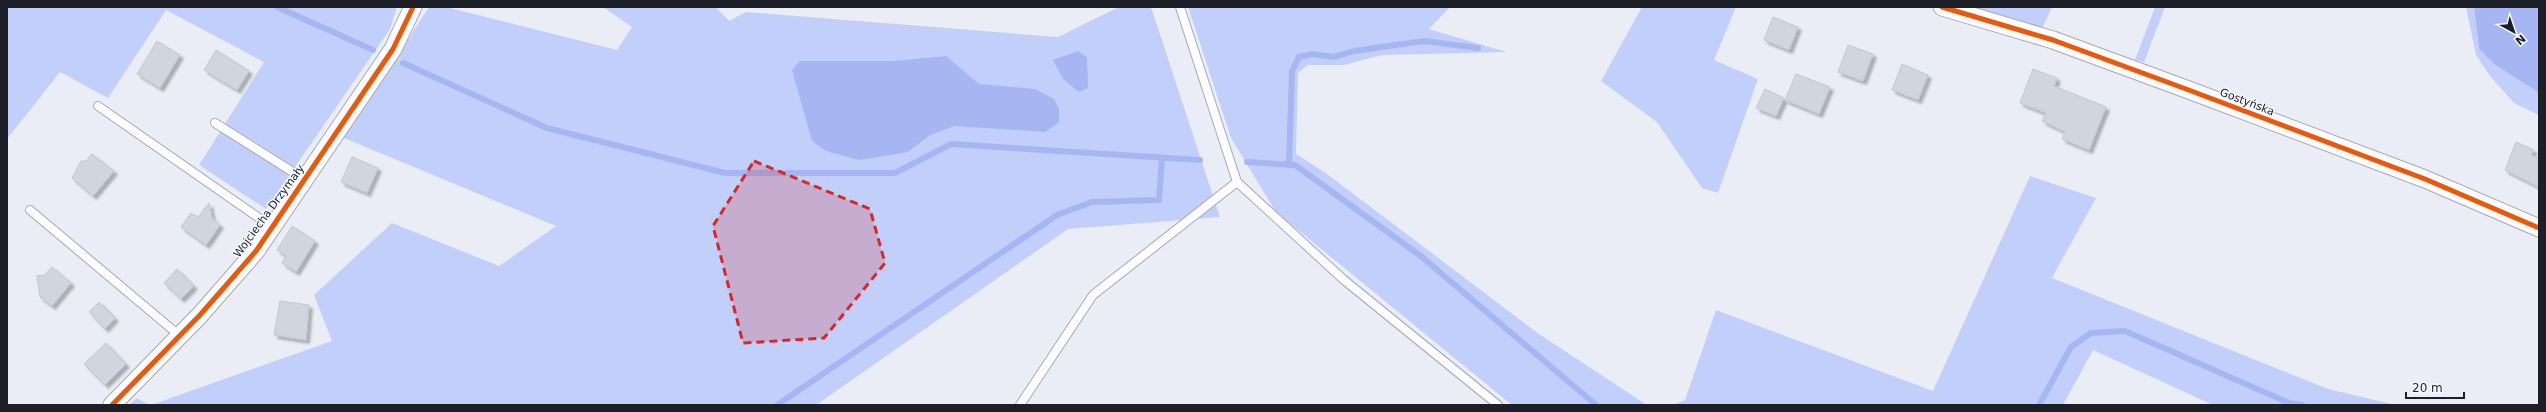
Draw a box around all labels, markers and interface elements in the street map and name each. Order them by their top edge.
north arrow [2494,12,2534,52]
text: N [2512,31,2528,47]
street label: Gostyńska [2218,86,2276,118]
street label: Wojciecha Drzymały [231,162,307,260]
scale bar [2406,374,2464,400]
text: 20 m [2412,381,2443,395]

